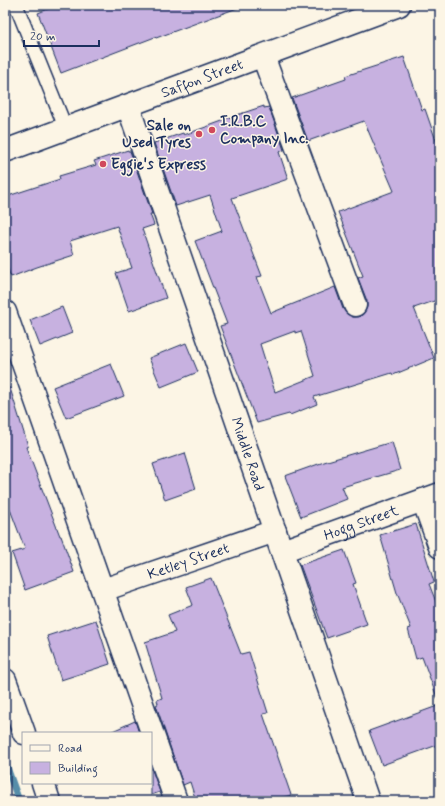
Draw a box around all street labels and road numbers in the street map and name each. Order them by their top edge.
street label: Saffon Street [158,54,246,103]
street label: Middle Road [225,415,269,494]
street label: Hogg Street [321,501,402,546]
street label: Ketley Street [145,538,232,585]

